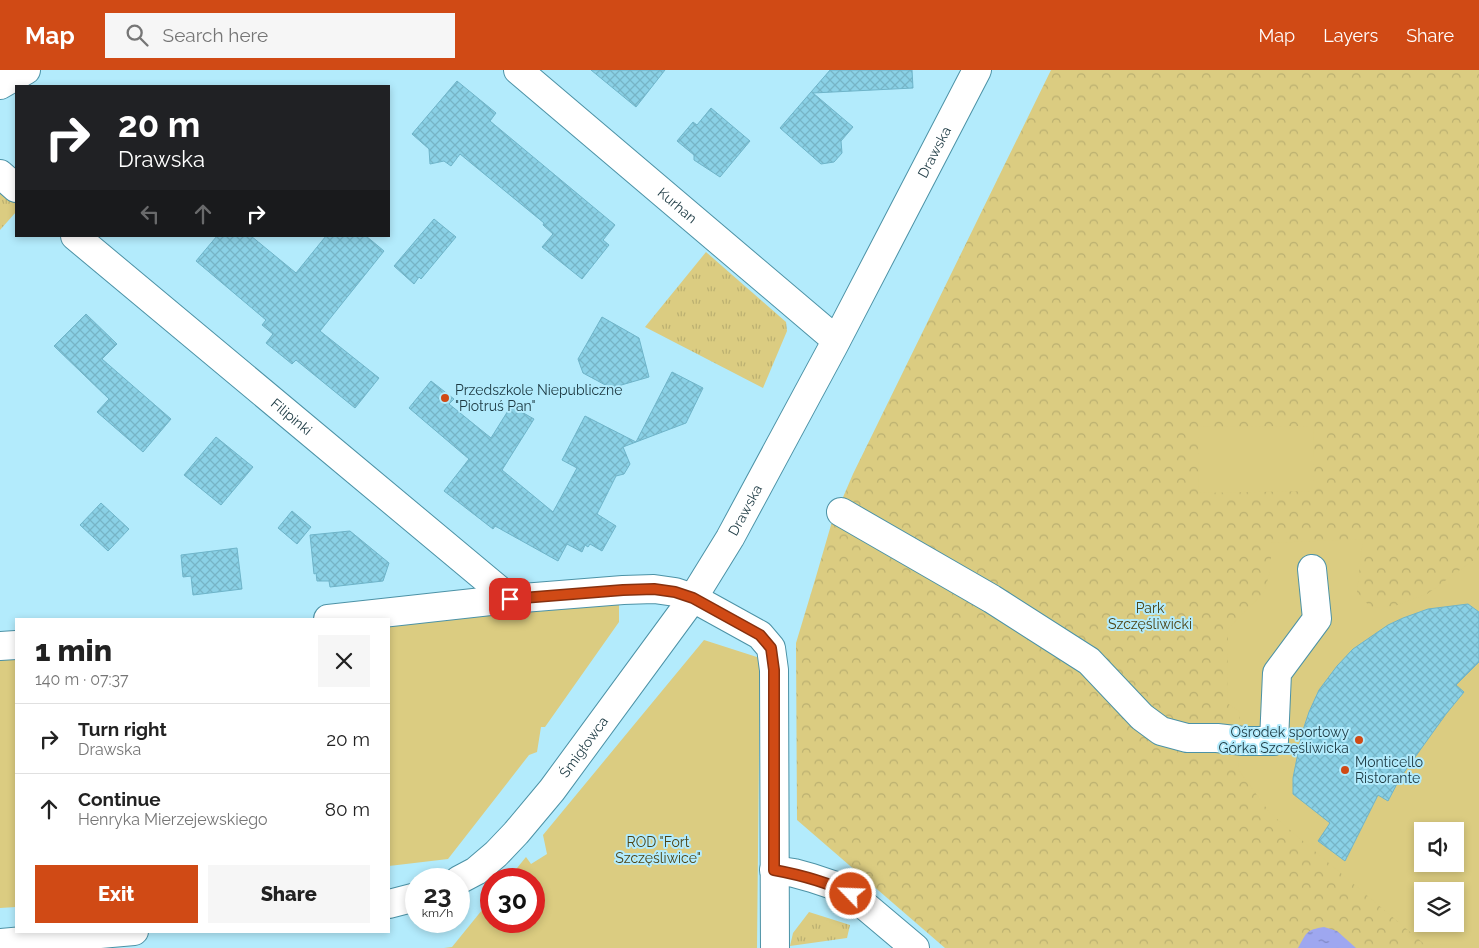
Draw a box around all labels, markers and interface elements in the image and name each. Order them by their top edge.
search box [105,13,455,58]
text: Map [25,21,75,50]
icon: search [123,21,151,49]
text: Search here [163,24,268,46]
text: Map [1259,25,1295,46]
text: Layers [1323,25,1378,46]
text: Share [1406,25,1454,46]
text: 20 m [118,104,200,145]
icon: right [35,105,100,170]
street label: Drawska [914,124,954,180]
text: Drawska [118,146,205,172]
street label: Kurhan [655,184,700,226]
icon: left [136,200,164,228]
icon: ahead [189,200,217,228]
icon: right [242,200,270,228]
place label: Przedszkole Niepubliczne "Piotruś Pan" [455,382,622,414]
marker: Przedszkole Niepubliczne "Piotruś Pan" [439,392,451,404]
street label: Filipinki [268,395,315,438]
street label: Drawska [725,482,765,538]
pin [489,578,531,620]
icon: arrive [496,585,524,613]
park label: Park Szczęśliwicki [1108,600,1192,632]
text: 1 min [35,633,112,668]
button: close [318,635,370,687]
text: 140 m · 07:37 [35,670,129,689]
street label: Śmigłowca [555,713,611,781]
text: Turn right [78,718,167,740]
place label: Ośrodek sportowy Górka Szczęśliwicka [1219,724,1349,756]
icon: right [35,725,63,753]
text: 20 m [326,728,370,750]
marker: Ośrodek sportowy Górka Szczęśliwicka [1353,734,1365,746]
text: Drawska [78,740,141,759]
place label: Monticello Ristorante [1355,754,1423,786]
marker: Monticello Ristorante [1339,764,1351,776]
text: Continue [78,788,161,810]
icon: ahead [35,795,63,823]
text: 80 m [325,798,370,820]
text: Henryka Mierzejewskiego [78,810,268,829]
map controls [1414,822,1464,932]
button: sound [1414,822,1464,872]
park label: ROD "Fort Szczęśliwice" [615,834,701,866]
button: Exit [35,865,198,923]
button: Share [208,865,370,923]
position arrow [824,867,876,919]
speed limit sign: 30 [480,868,545,933]
text: 23 [423,879,452,909]
button: layers [1414,882,1464,932]
text: km/h [422,906,453,920]

